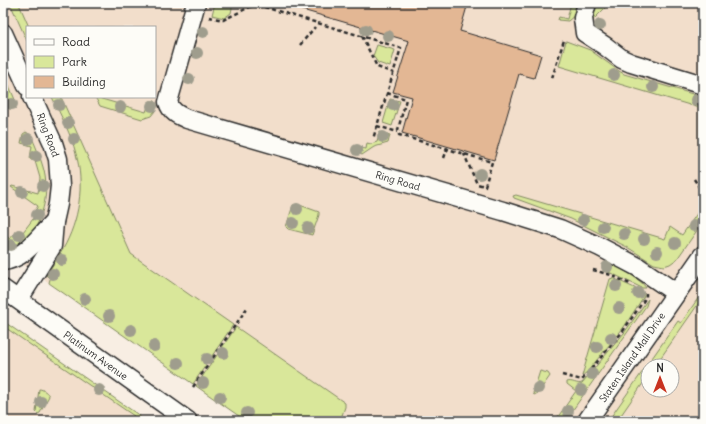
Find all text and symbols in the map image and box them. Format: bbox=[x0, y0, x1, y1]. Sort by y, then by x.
legend bbox=[26, 26, 156, 98]
text: Road bbox=[62, 34, 90, 49]
text: Park bbox=[62, 54, 87, 69]
text: Building bbox=[62, 74, 106, 89]
street label: Ring Road bbox=[34, 111, 62, 159]
street label: Ring Road bbox=[374, 168, 422, 193]
street label: Staten Island Mall Drive bbox=[596, 310, 668, 404]
street label: Platinum Avenue bbox=[61, 328, 130, 383]
north arrow bbox=[640, 358, 680, 398]
text: N bbox=[656, 361, 664, 375]

